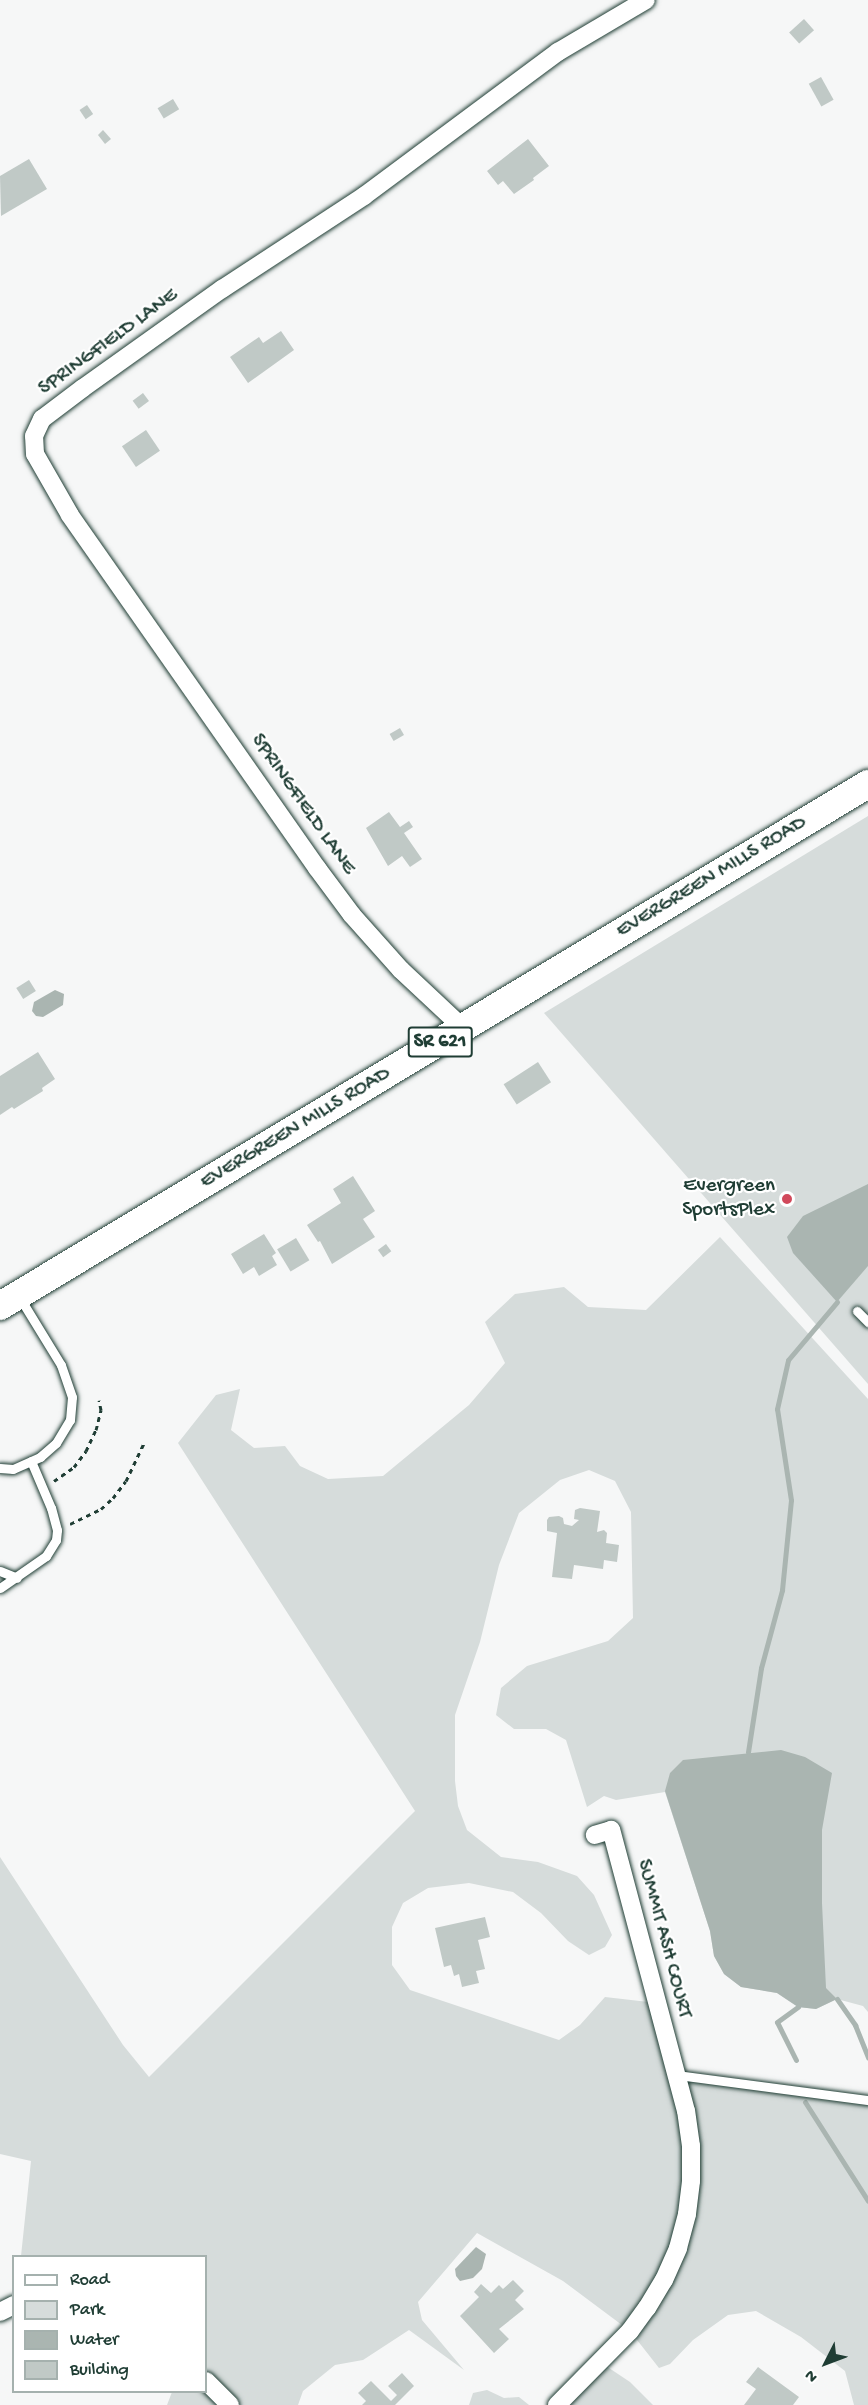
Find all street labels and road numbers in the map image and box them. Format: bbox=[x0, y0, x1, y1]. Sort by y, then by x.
street label: SPRINGFIELD LANE bbox=[34, 284, 184, 402]
street label: SPRINGFIELD LANE bbox=[244, 730, 360, 880]
street label: EVERGREEN MILLS ROAD bbox=[612, 811, 812, 945]
road number: SR 621 bbox=[407, 1025, 473, 1059]
street label: EVERGREEN MILLS ROAD bbox=[196, 1062, 396, 1196]
street label: SUMMIT ASH COURT bbox=[630, 1857, 696, 2021]

